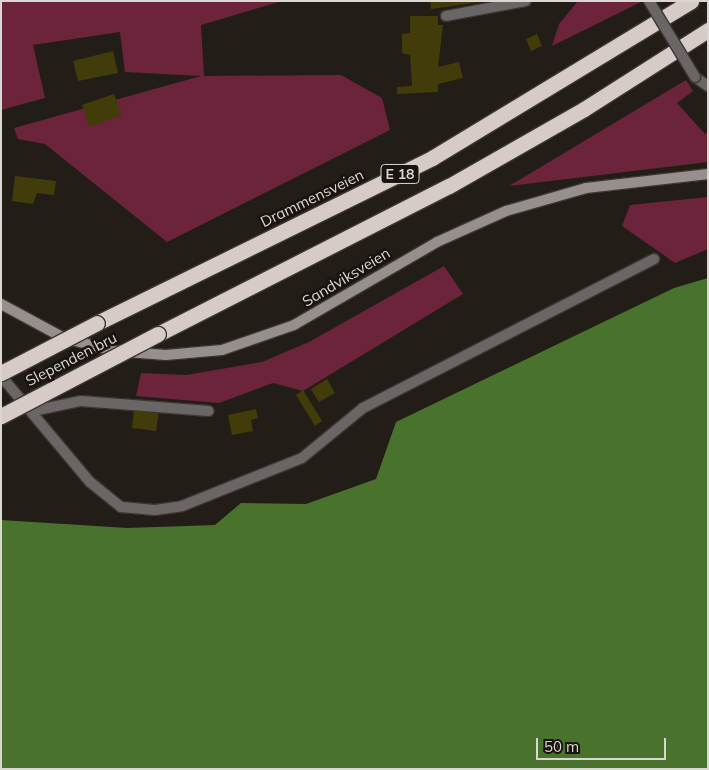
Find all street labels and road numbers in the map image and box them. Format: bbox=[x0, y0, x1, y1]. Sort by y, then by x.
road number: E 18 bbox=[380, 162, 420, 185]
street label: Drammensveien bbox=[257, 165, 367, 231]
street label: Sandviksveien bbox=[299, 244, 393, 310]
street label: Slependen bru bbox=[22, 328, 120, 390]

